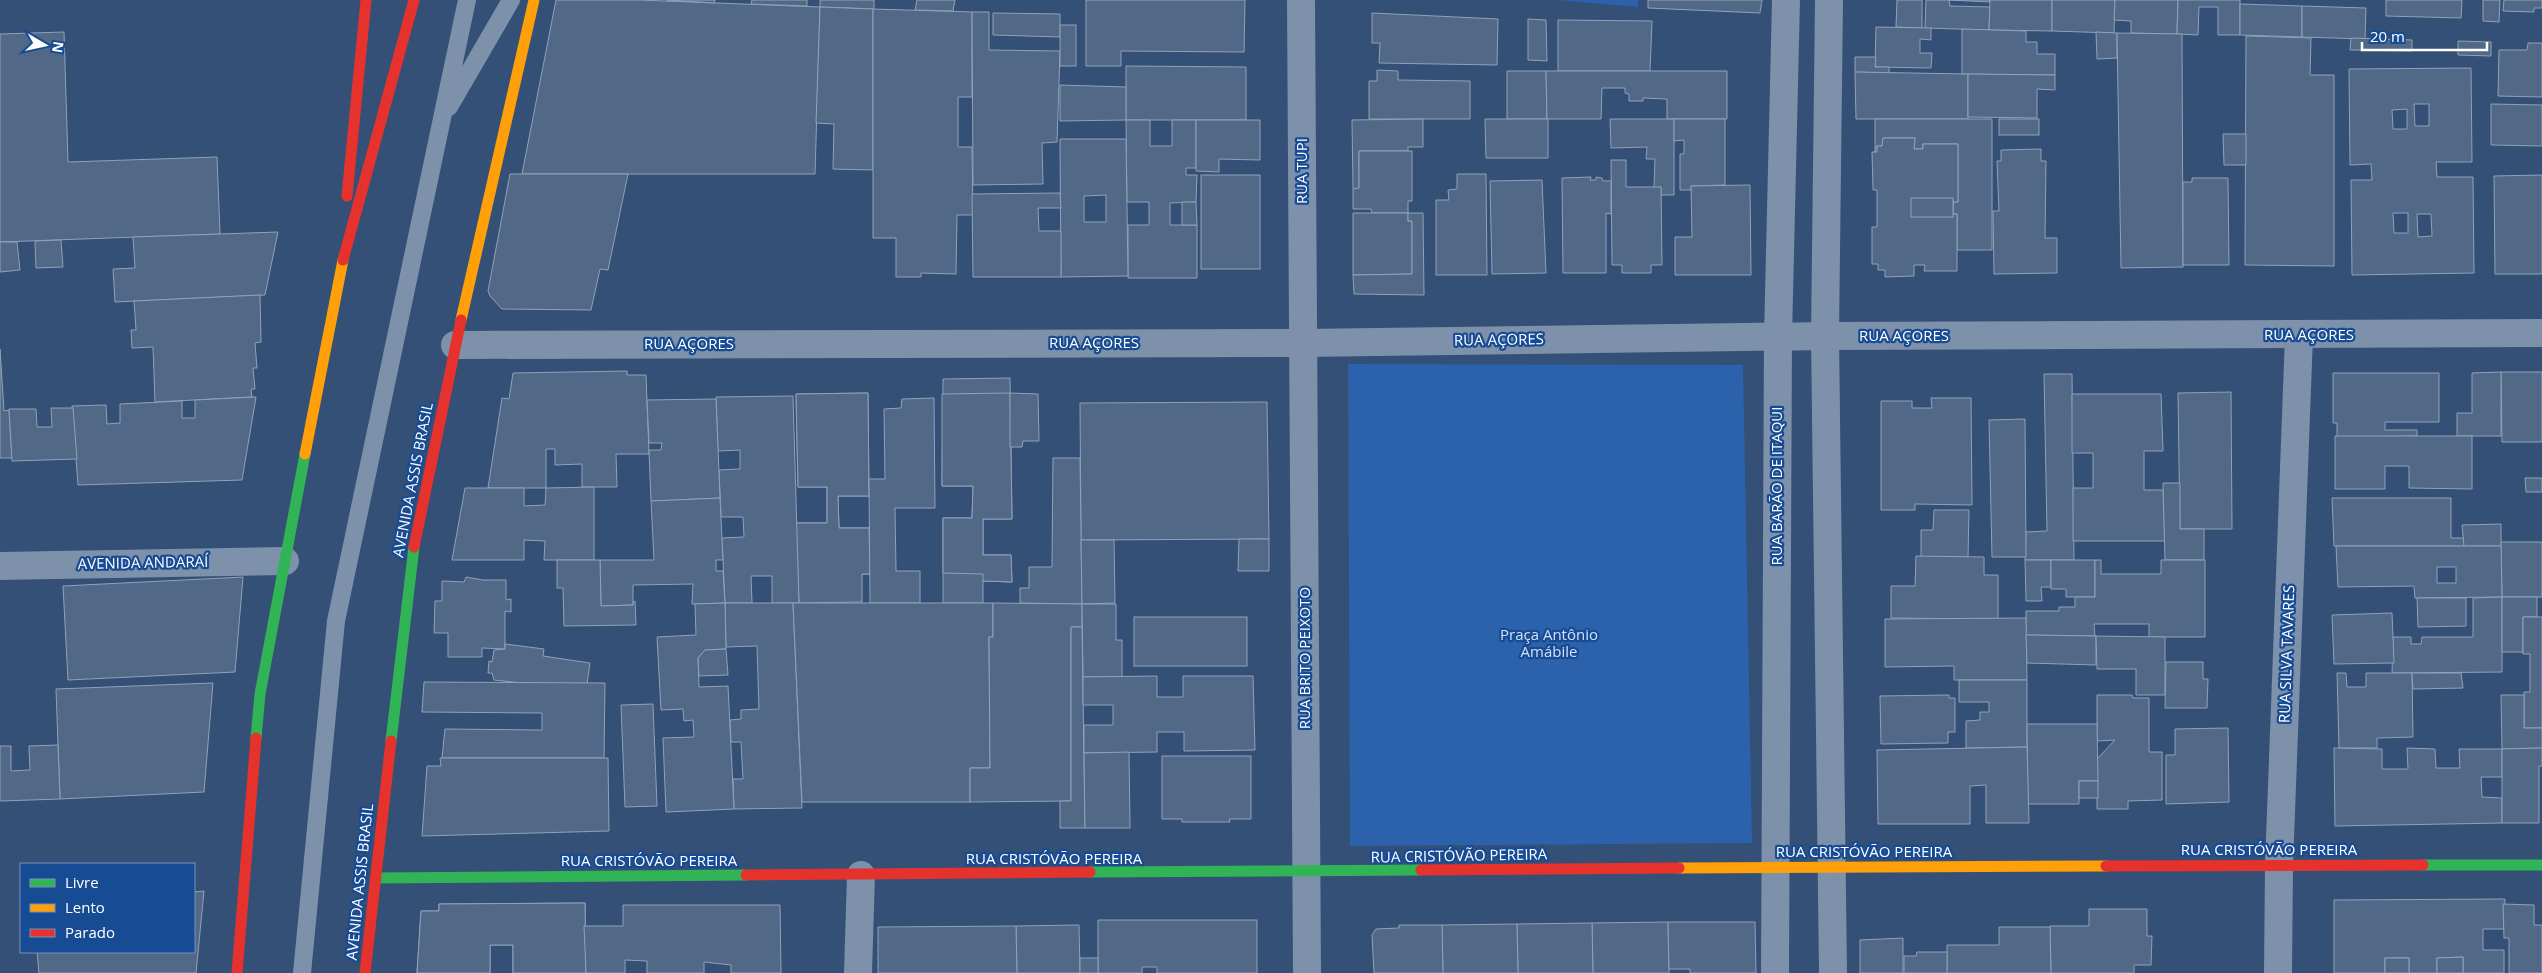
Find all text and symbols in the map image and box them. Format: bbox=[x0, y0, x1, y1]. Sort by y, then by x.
north arrow bbox=[20, 20, 70, 70]
scale bar bbox=[2362, 20, 2487, 52]
text: 20 m bbox=[2370, 26, 2405, 46]
text: N bbox=[48, 40, 69, 54]
street label: RUA TUPI bbox=[1291, 138, 1311, 204]
street label: RUA AÇORES bbox=[2264, 324, 2354, 344]
street label: RUA AÇORES bbox=[1859, 325, 1949, 345]
street label: RUA AÇORES bbox=[1454, 328, 1544, 350]
street label: RUA AÇORES bbox=[1049, 332, 1139, 352]
street label: RUA AÇORES bbox=[644, 333, 734, 353]
street label: AVENIDA ASSIS BRASIL bbox=[387, 400, 437, 559]
street label: RUA BARÃO DE ITAQUI bbox=[1766, 407, 1786, 565]
street label: AVENIDA ANDARAÍ bbox=[78, 551, 209, 573]
street label: RUA SILVA TAVARES bbox=[2274, 585, 2298, 723]
street label: RUA BRITO PEIXOTO bbox=[1294, 587, 1314, 729]
park label: Praça Antônio Amábile bbox=[1500, 624, 1598, 661]
street label: AVENIDA ASSIS BRASIL bbox=[341, 802, 377, 961]
street label: RUA CRISTÓVÃO PEREIRA bbox=[2181, 839, 2358, 859]
street label: RUA CRISTÓVÃO PEREIRA bbox=[1776, 841, 1953, 861]
street label: RUA CRISTÓVÃO PEREIRA bbox=[1371, 843, 1548, 867]
street label: RUA CRISTÓVÃO PEREIRA bbox=[966, 848, 1143, 868]
street label: RUA CRISTÓVÃO PEREIRA bbox=[561, 850, 738, 870]
legend bbox=[20, 863, 195, 953]
text: Livre bbox=[65, 872, 99, 892]
text: Lento bbox=[65, 897, 105, 917]
text: Parado bbox=[65, 922, 115, 942]

